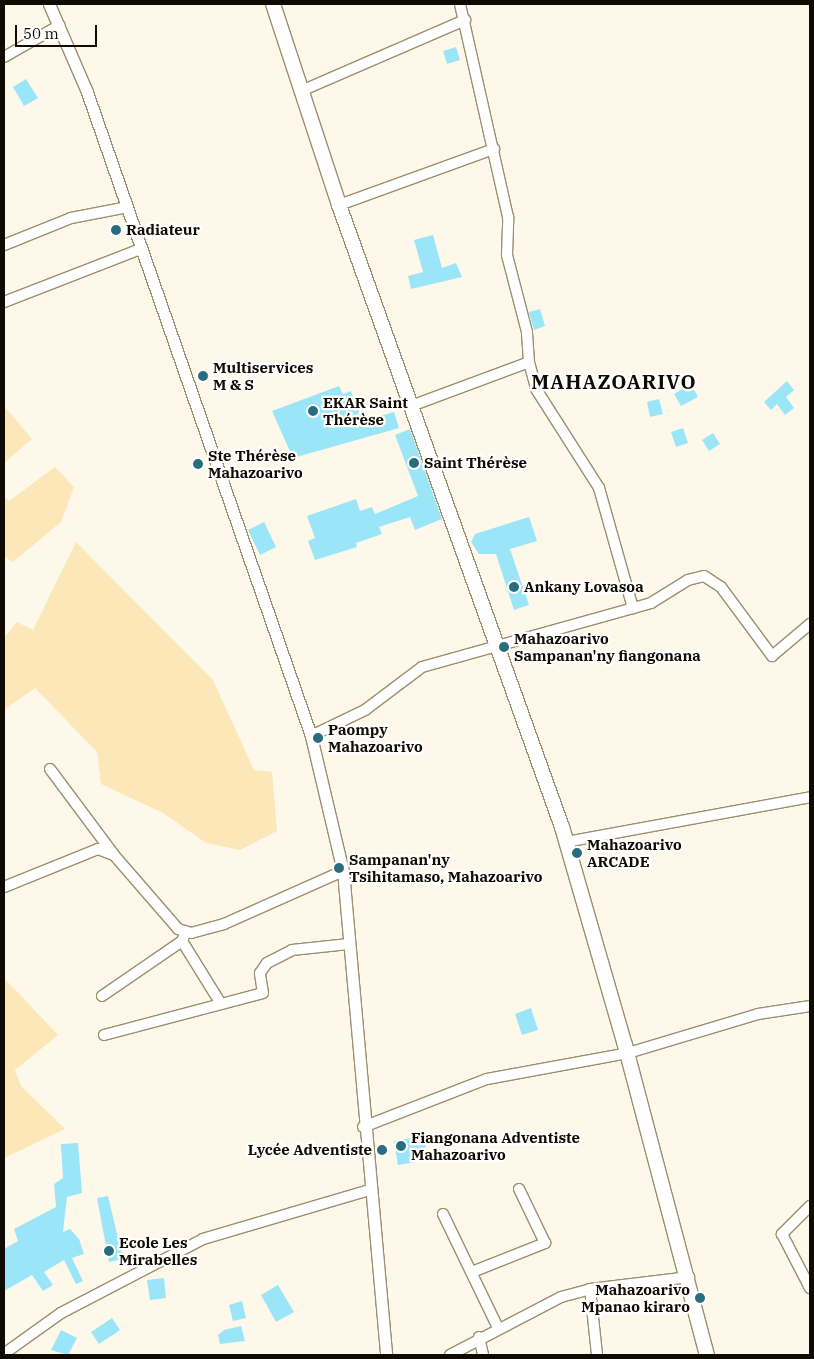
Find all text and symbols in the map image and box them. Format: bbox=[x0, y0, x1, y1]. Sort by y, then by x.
scale bar bbox=[18, 15, 100, 47]
text: 50 m bbox=[23, 24, 59, 43]
place label: Radiateur bbox=[126, 221, 200, 239]
marker: Radiateur bbox=[110, 224, 122, 236]
place label: Multiservices M & S bbox=[213, 358, 313, 393]
district label: MAHAZOARIVO bbox=[530, 369, 698, 393]
marker: Multiservices M & S bbox=[197, 370, 209, 382]
place label: EKAR Saint Thérèse bbox=[323, 393, 408, 428]
marker: EKAR Saint Thérèse bbox=[307, 405, 319, 417]
place label: Ste Thérèse Mahazoarivo bbox=[208, 446, 303, 481]
place label: Saint Thérèse bbox=[424, 454, 527, 472]
marker: Saint Thérèse bbox=[408, 457, 420, 469]
marker: Ste Thérèse Mahazoarivo bbox=[192, 458, 204, 470]
place label: Ankany Lovasoa bbox=[524, 578, 644, 596]
marker: Ankany Lovasoa bbox=[508, 581, 520, 593]
place label: Mahazoarivo Sampanan'ny fiangonana bbox=[514, 629, 701, 664]
marker: Mahazoarivo Sampanan'ny fiangonana bbox=[498, 641, 510, 653]
place label: Paompy Mahazoarivo bbox=[328, 720, 423, 755]
marker: Paompy Mahazoarivo bbox=[312, 732, 324, 744]
place label: Mahazoarivo ARCADE bbox=[587, 835, 682, 870]
marker: Mahazoarivo ARCADE bbox=[571, 847, 583, 859]
place label: Sampanan'ny Tsihitamaso, Mahazoarivo bbox=[349, 850, 542, 885]
marker: Sampanan'ny Tsihitamaso, Mahazoarivo bbox=[333, 862, 345, 874]
place label: Fiangonana Adventiste Mahazoarivo bbox=[411, 1128, 580, 1163]
marker: Fiangonana Adventiste Mahazoarivo bbox=[395, 1140, 407, 1152]
place label: Lycée Adventiste bbox=[248, 1141, 372, 1159]
marker: Lycée Adventiste bbox=[376, 1144, 388, 1156]
place label: Ecole Les Mirabelles bbox=[119, 1233, 197, 1268]
marker: Ecole Les Mirabelles bbox=[103, 1245, 115, 1257]
place label: Mahazoarivo Mpanao kiraro bbox=[581, 1280, 690, 1315]
marker: Mahazoarivo Mpanao kiraro bbox=[694, 1292, 706, 1304]

